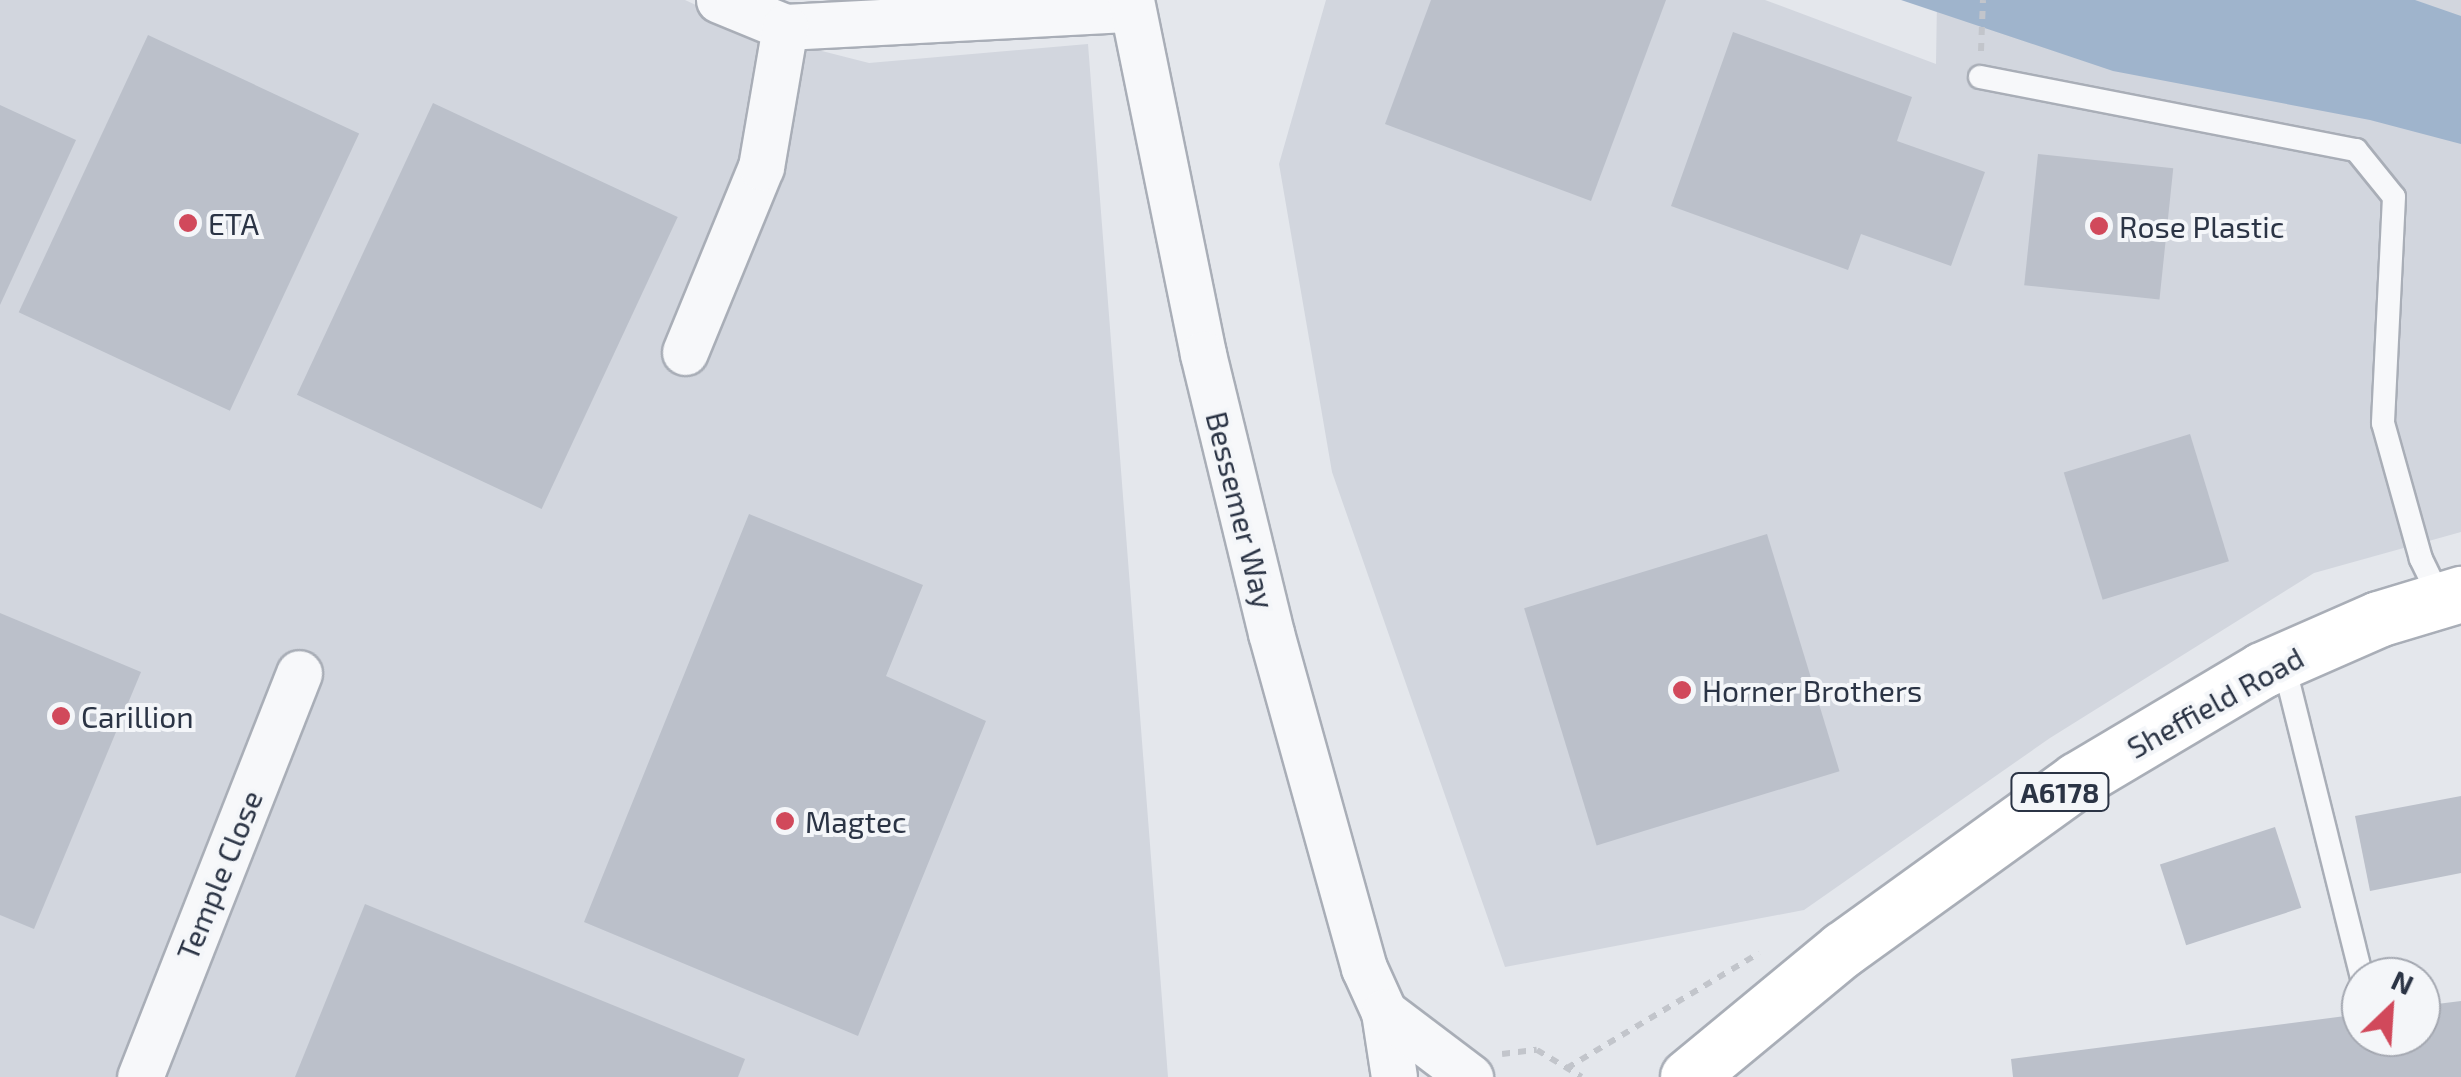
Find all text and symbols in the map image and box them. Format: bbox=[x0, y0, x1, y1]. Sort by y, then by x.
place label: ETA bbox=[208, 205, 259, 241]
place label: Rose Plastic bbox=[2119, 208, 2284, 244]
marker: ETA bbox=[177, 212, 199, 234]
marker: Rose Plastic bbox=[2088, 215, 2110, 237]
street label: Bessemer Way bbox=[1199, 407, 1283, 613]
street label: Sheffield Road bbox=[2120, 639, 2310, 765]
place label: Horner Brothers bbox=[1702, 672, 1923, 708]
marker: Horner Brothers bbox=[1671, 679, 1693, 701]
place label: Carillion bbox=[81, 698, 194, 734]
marker: Carillion bbox=[50, 705, 72, 727]
road number: A6178 bbox=[2010, 769, 2110, 815]
street label: Temple Close bbox=[169, 785, 269, 965]
place label: Magtec bbox=[805, 803, 907, 839]
marker: Magtec bbox=[774, 810, 796, 832]
north arrow bbox=[2341, 957, 2441, 1057]
text: N bbox=[2386, 962, 2419, 1001]

